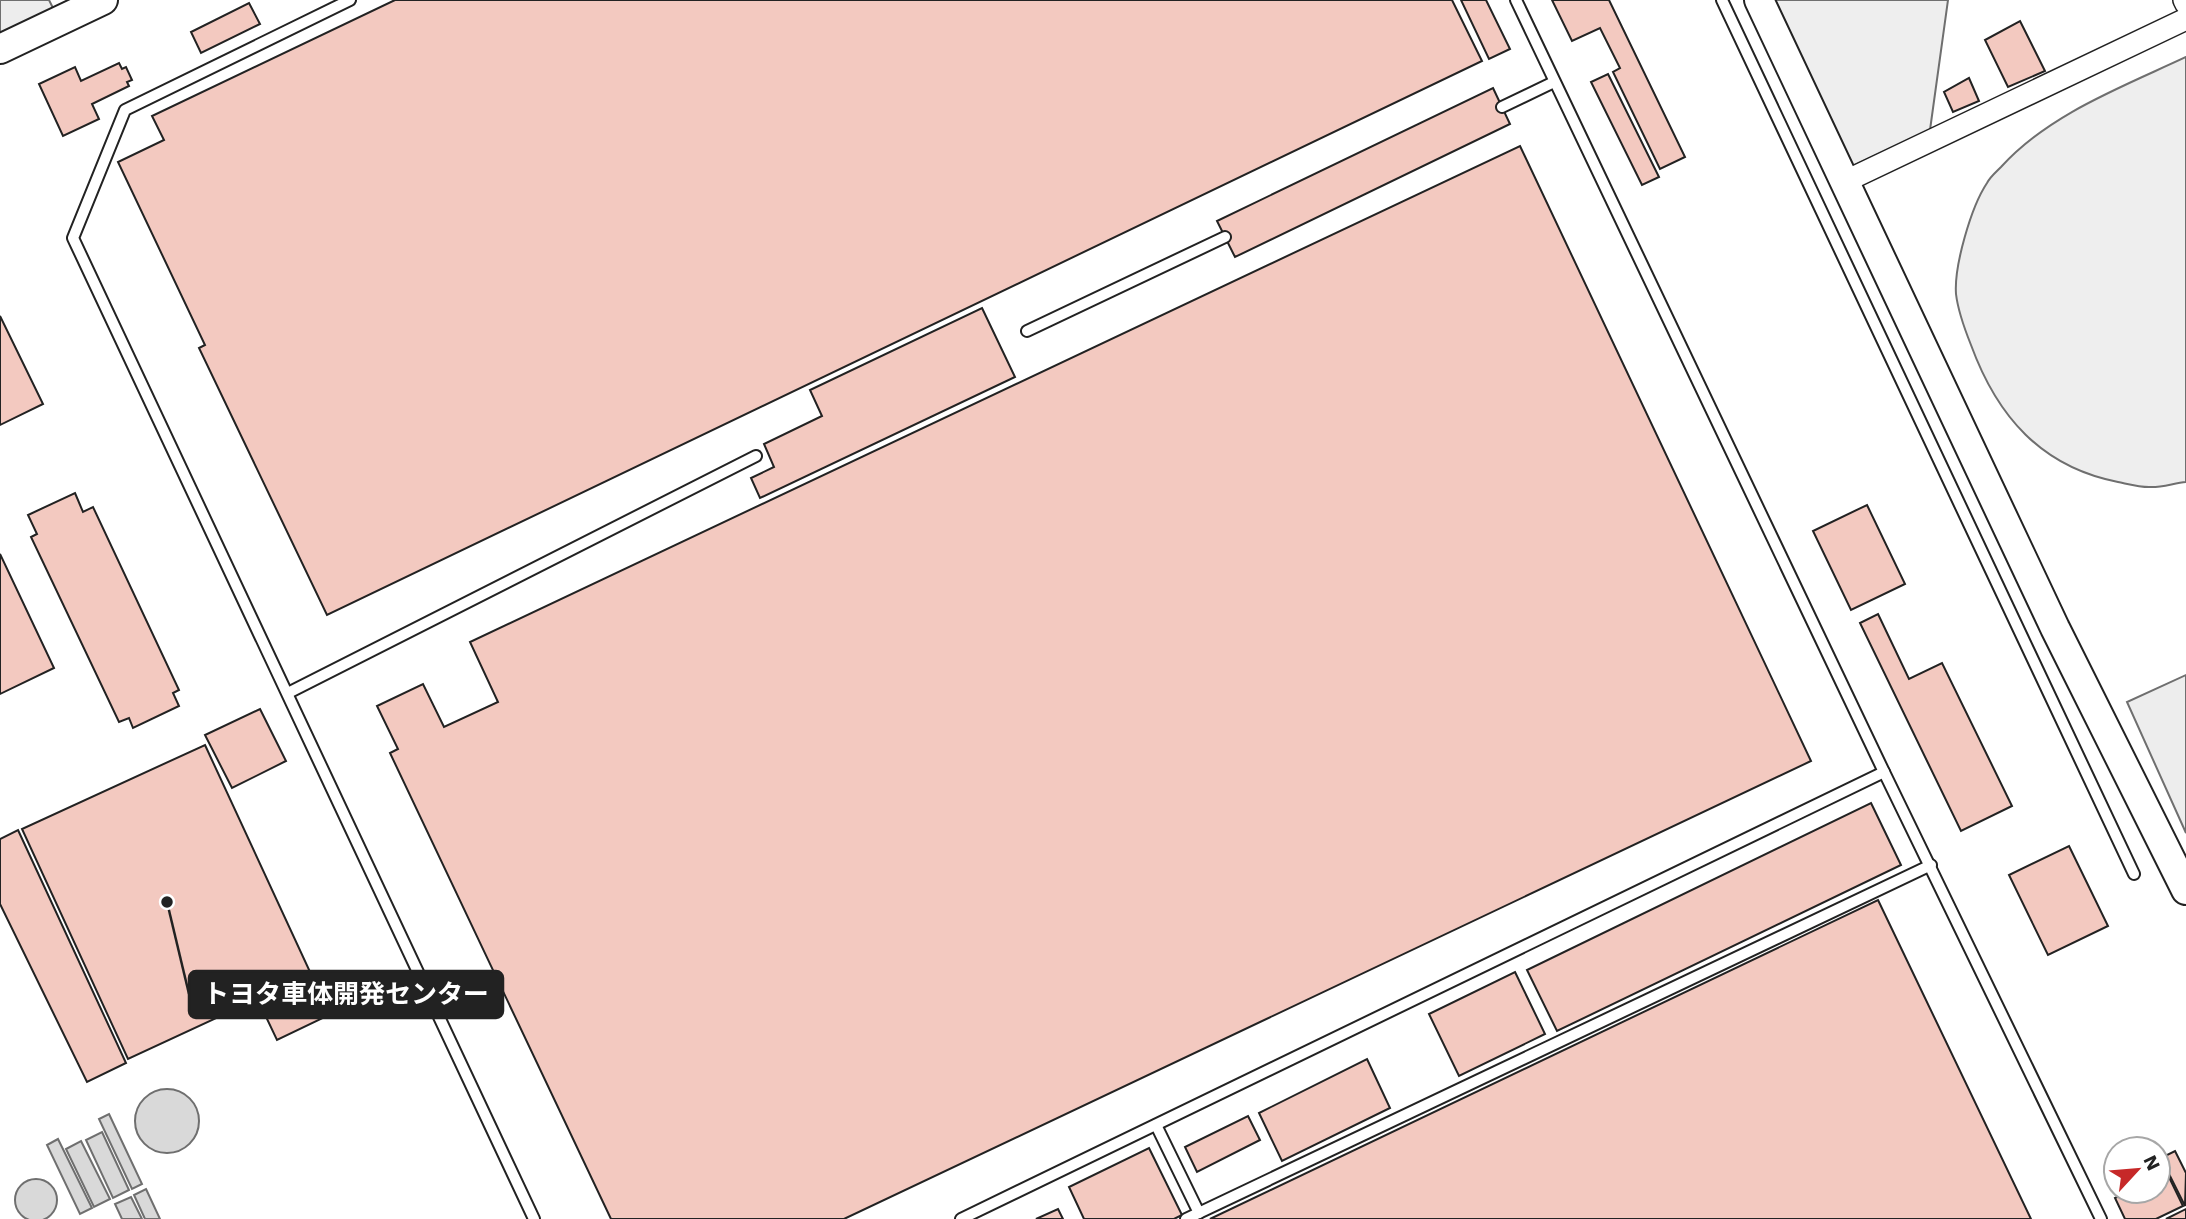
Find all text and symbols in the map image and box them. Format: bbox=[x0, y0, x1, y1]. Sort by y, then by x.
callout: トヨタ車体開発センター bbox=[189, 971, 503, 1018]
text: トヨタ車体開発センター bbox=[203, 979, 489, 1009]
north arrow bbox=[2102, 1135, 2172, 1205]
text: N bbox=[2138, 1151, 2165, 1174]

